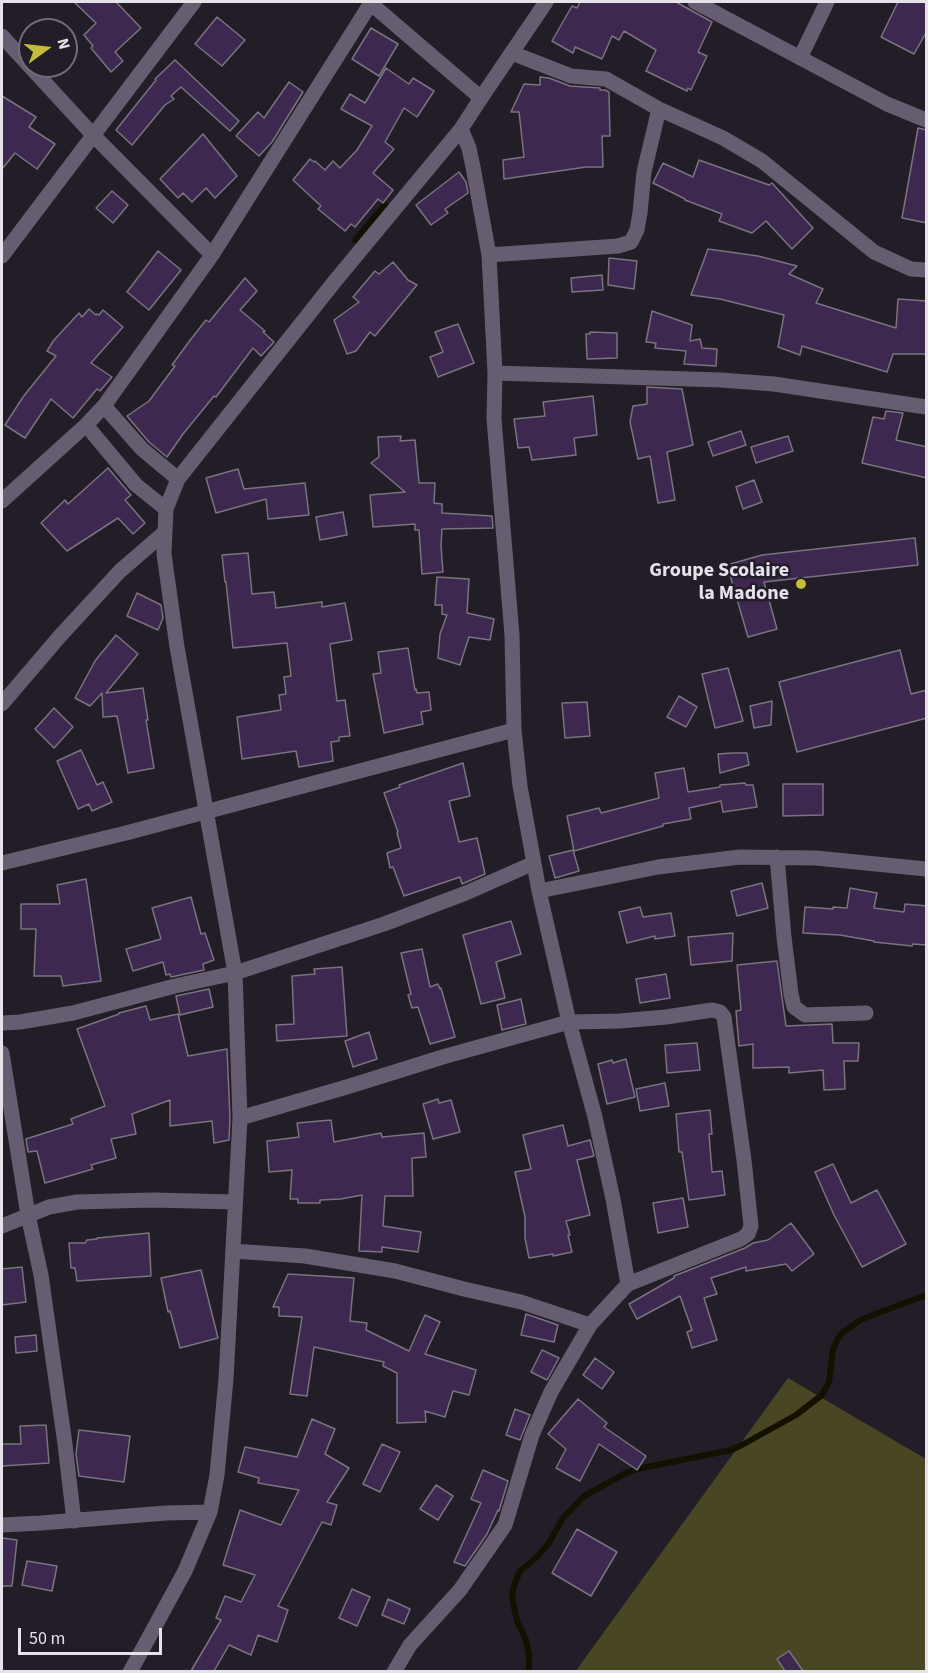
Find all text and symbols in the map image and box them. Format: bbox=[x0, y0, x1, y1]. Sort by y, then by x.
north arrow bbox=[18, 18, 78, 78]
text: N bbox=[51, 36, 75, 52]
place label: Groupe Scolaire la Madone bbox=[649, 560, 789, 607]
marker: Groupe Scolaire la Madone bbox=[794, 577, 808, 591]
scale bar bbox=[21, 1616, 165, 1654]
text: 50 m bbox=[29, 1626, 65, 1651]

